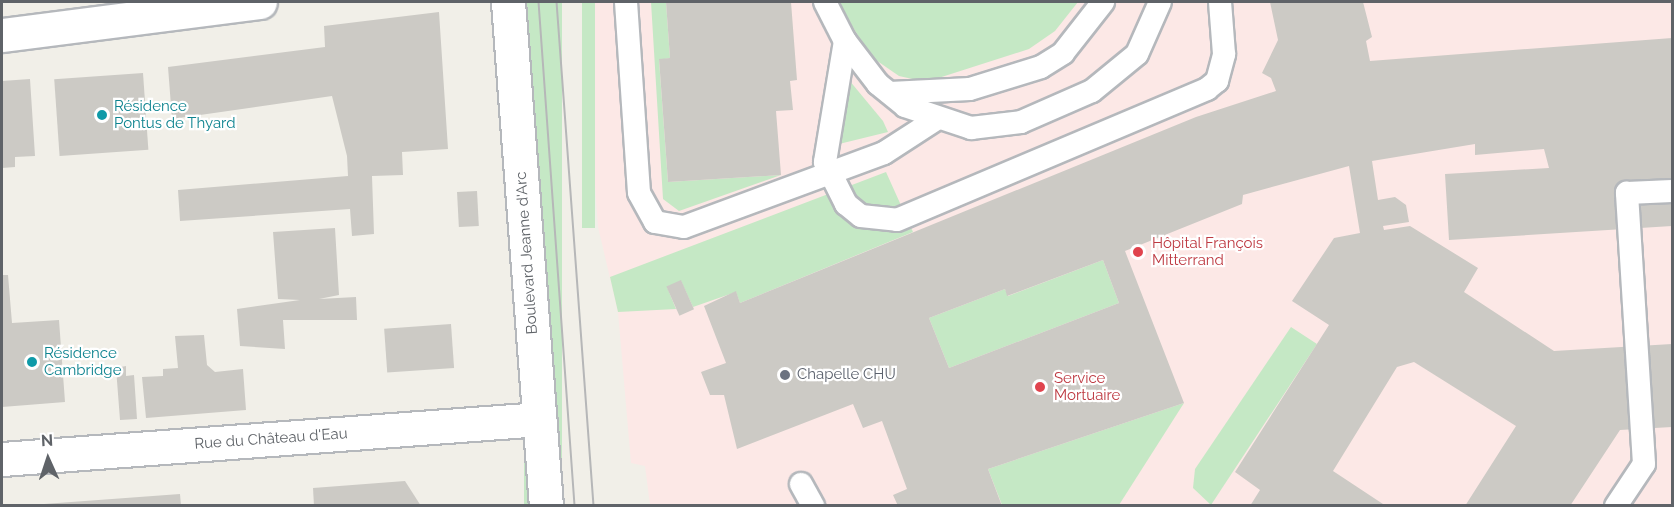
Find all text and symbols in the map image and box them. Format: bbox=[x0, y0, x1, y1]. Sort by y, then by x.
place label: Résidence Pontus de Thyard bbox=[114, 97, 236, 132]
marker: Résidence Pontus de Thyard bbox=[95, 108, 109, 122]
street label: Boulevard Jeanne d'Arc bbox=[512, 171, 542, 335]
place label: Hôpital François Mitterrand bbox=[1152, 234, 1264, 269]
marker: Hôpital François Mitterrand bbox=[1129, 243, 1147, 261]
place label: Résidence Cambridge bbox=[44, 344, 121, 379]
marker: Résidence Cambridge bbox=[25, 355, 39, 369]
place label: Chapelle CHU bbox=[797, 366, 896, 384]
marker: Chapelle CHU bbox=[778, 368, 792, 382]
place label: Service Mortuaire bbox=[1054, 369, 1120, 404]
marker: Service Mortuaire bbox=[1031, 378, 1049, 396]
street label: Rue du Château d'Eau bbox=[194, 425, 348, 453]
north arrow bbox=[18, 429, 78, 489]
text: N bbox=[40, 431, 54, 450]

